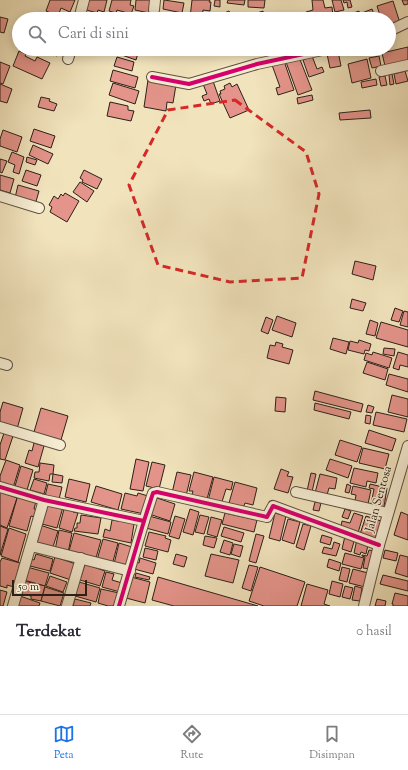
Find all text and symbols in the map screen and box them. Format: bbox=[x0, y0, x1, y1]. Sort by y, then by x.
search box bbox=[12, 12, 396, 56]
icon: search bbox=[26, 23, 48, 45]
text: Cari di sini bbox=[58, 24, 129, 45]
street label: Jalan Sentosa bbox=[361, 463, 397, 535]
scale bar bbox=[12, 578, 87, 597]
text: 50 m bbox=[18, 579, 39, 595]
text: Terdekat bbox=[16, 620, 81, 644]
text: 0 hasil bbox=[356, 623, 392, 641]
tab: Peta bbox=[53, 723, 75, 763]
tab: Rute bbox=[181, 723, 203, 763]
tab: Disimpan bbox=[309, 723, 355, 763]

